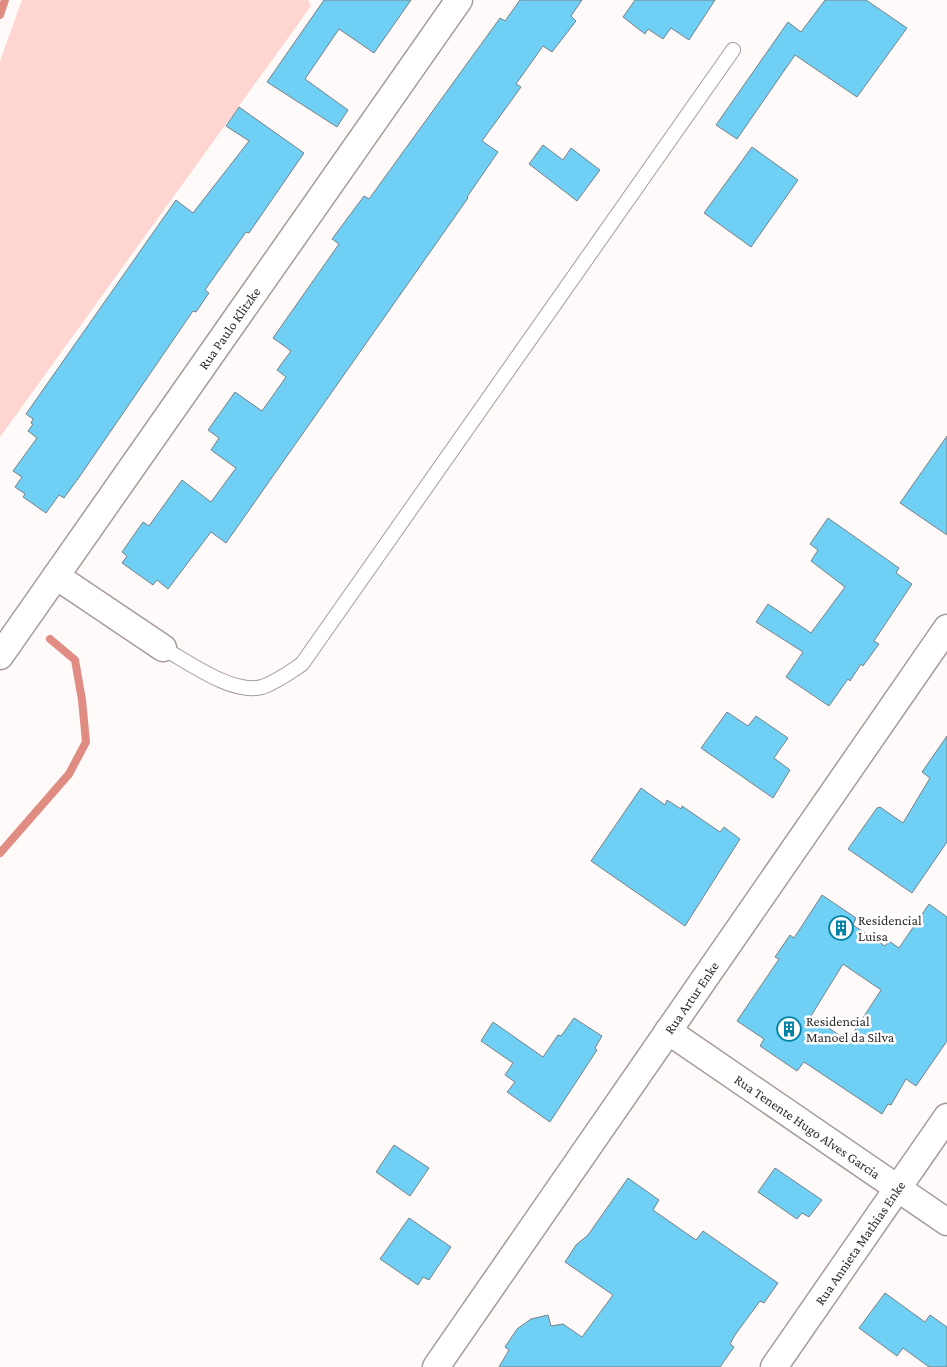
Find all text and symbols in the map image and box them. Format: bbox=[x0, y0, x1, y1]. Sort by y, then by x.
street label: Rua Paulo Klitzke bbox=[195, 284, 264, 373]
place label: Residencial Luisa bbox=[858, 912, 922, 944]
building icon: Residencial Luisa bbox=[828, 915, 854, 941]
street label: Rua Artur Enke bbox=[661, 958, 722, 1037]
place label: Residencial Manoel da Silva bbox=[806, 1013, 895, 1045]
building icon: Residencial Manoel da Silva bbox=[776, 1016, 802, 1042]
street label: Rua Tenente Hugo Alves Garcia bbox=[732, 1071, 884, 1182]
street label: Rua Annieta Mathias Enke bbox=[811, 1178, 908, 1308]

